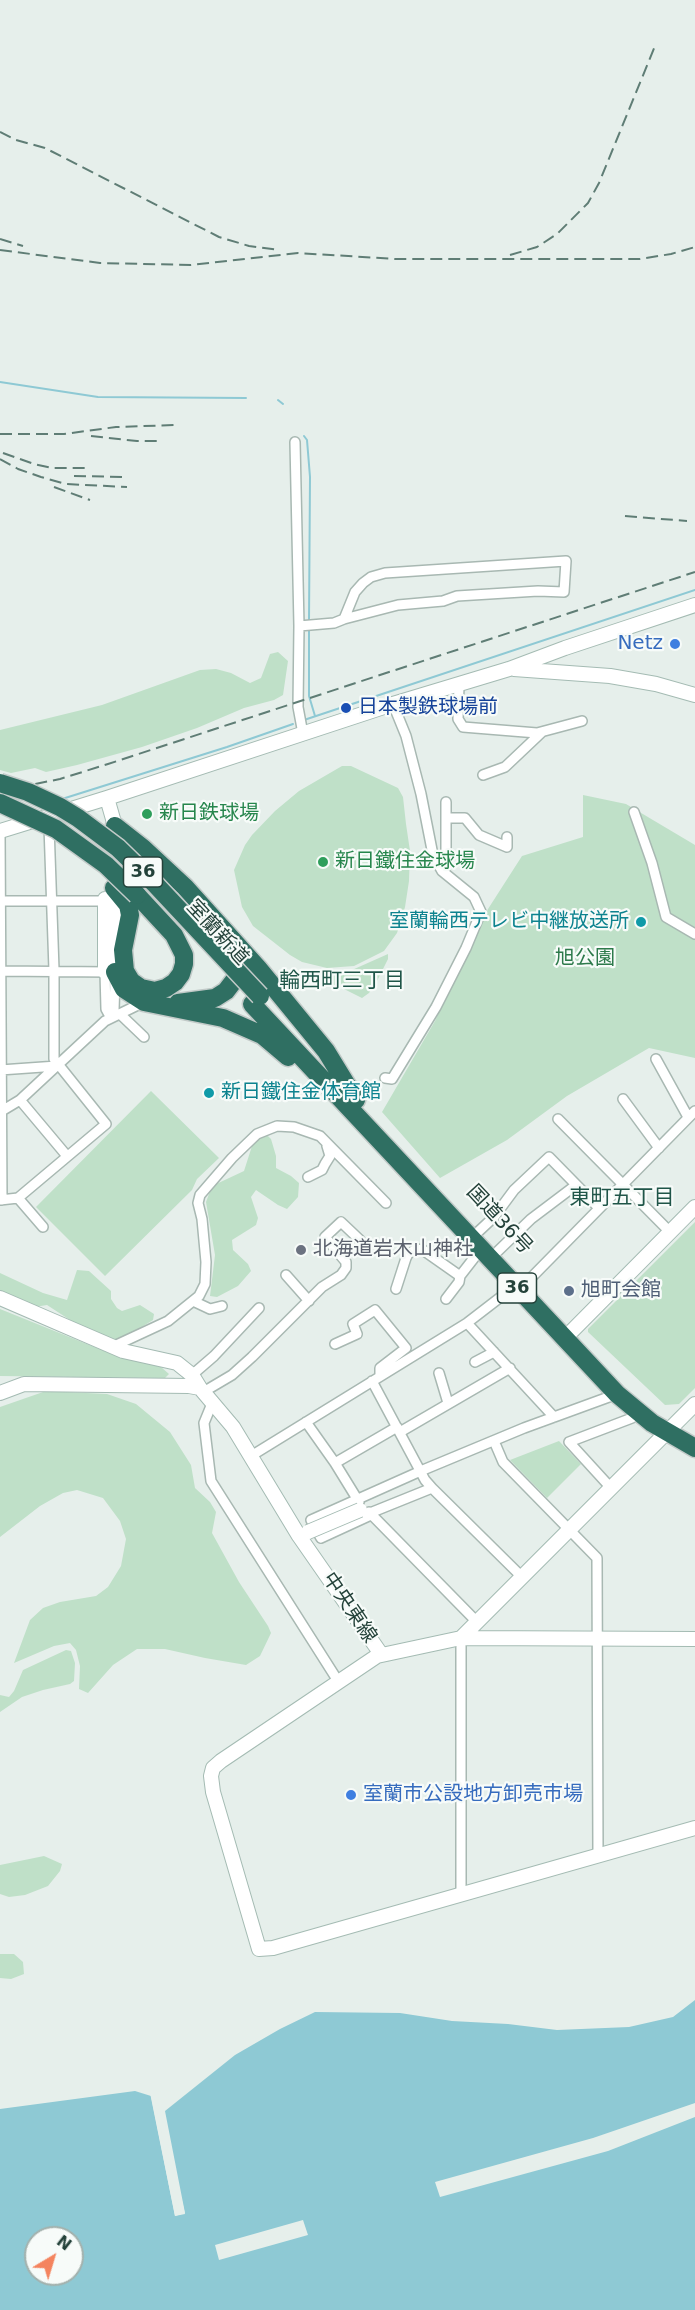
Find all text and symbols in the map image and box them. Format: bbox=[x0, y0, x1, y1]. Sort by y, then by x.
place label: Netz bbox=[617, 632, 663, 656]
marker: Netz bbox=[668, 637, 682, 651]
place label: 日本製鉄球場前 bbox=[358, 696, 498, 720]
marker: 日本製鉄球場前 bbox=[339, 701, 353, 715]
place label: 新日鉄球場 bbox=[159, 802, 259, 826]
marker: 新日鉄球場 bbox=[140, 807, 154, 821]
place label: 新日鐵住金球場 bbox=[335, 850, 475, 874]
marker: 新日鐵住金球場 bbox=[316, 855, 330, 869]
road number: 36 bbox=[124, 857, 162, 887]
street label: 室蘭新道 bbox=[181, 896, 253, 970]
place label: 室蘭輪西テレビ中継放送所 bbox=[389, 910, 629, 934]
marker: 室蘭輪西テレビ中継放送所 bbox=[634, 915, 648, 929]
park label: 旭公園 bbox=[555, 947, 615, 971]
district label: 輪西町三丁目 bbox=[279, 969, 405, 995]
place label: 新日鐵住金体育館 bbox=[221, 1081, 381, 1105]
marker: 新日鐵住金体育館 bbox=[202, 1086, 216, 1100]
street label: 国道36号 bbox=[461, 1181, 537, 1259]
district label: 東町五丁目 bbox=[570, 1186, 674, 1212]
place label: 北海道岩木山神社 bbox=[313, 1238, 473, 1262]
marker: 北海道岩木山神社 bbox=[294, 1243, 308, 1257]
road number: 36 bbox=[498, 1273, 536, 1303]
place label: 旭町会館 bbox=[581, 1279, 661, 1303]
marker: 旭町会館 bbox=[562, 1284, 576, 1298]
street label: 中央東線 bbox=[317, 1568, 381, 1648]
place label: 室蘭市公設地方卸売市場 bbox=[363, 1783, 583, 1807]
marker: 室蘭市公設地方卸売市場 bbox=[344, 1788, 358, 1802]
north arrow bbox=[24, 2226, 84, 2286]
text: N bbox=[53, 2231, 75, 2255]

